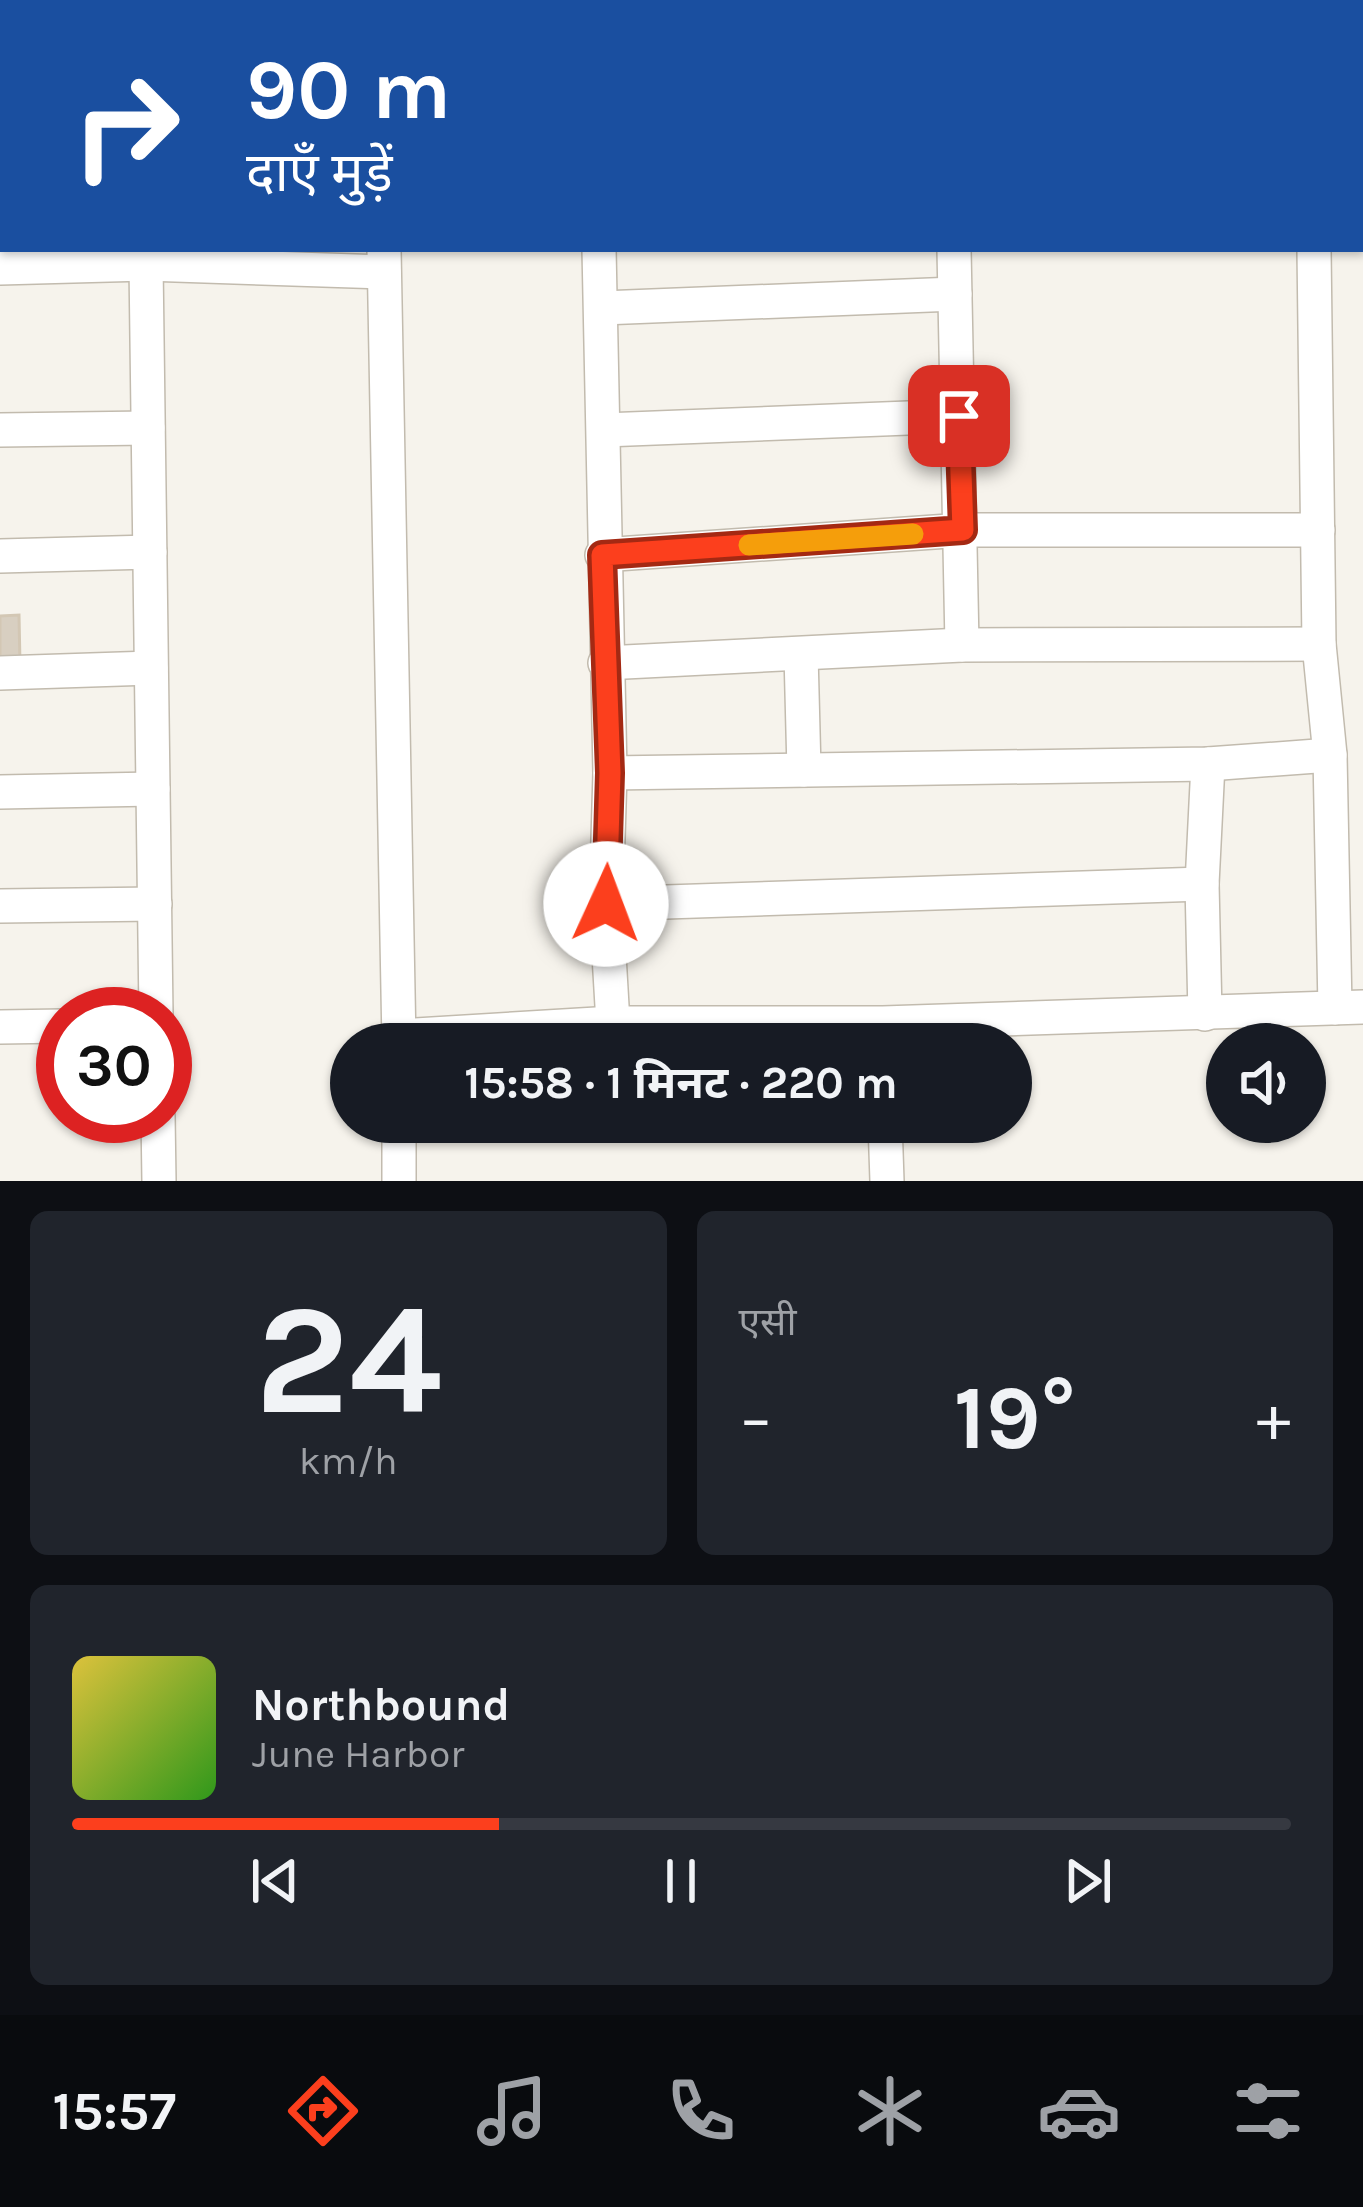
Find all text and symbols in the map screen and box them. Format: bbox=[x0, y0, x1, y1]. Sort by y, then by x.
text: 90 m bbox=[246, 41, 451, 139]
icon: right bbox=[48, 48, 204, 204]
text: दाएँ मुड़ें bbox=[246, 141, 393, 205]
pin bbox=[908, 365, 1010, 467]
icon: arrive bbox=[926, 383, 992, 449]
position arrow bbox=[543, 841, 669, 967]
speed limit sign: 30 bbox=[36, 987, 192, 1143]
map controls bbox=[1206, 1023, 1326, 1143]
button: sound bbox=[1206, 1023, 1326, 1143]
text: 15:58 · 1 मिनट · 220 m bbox=[464, 1057, 898, 1109]
text: 24 bbox=[255, 1269, 442, 1451]
text: एसी bbox=[739, 1299, 797, 1345]
text: 19° bbox=[954, 1365, 1076, 1471]
text: − bbox=[739, 1379, 773, 1457]
text: + bbox=[1256, 1379, 1291, 1457]
text: km/h bbox=[299, 1438, 398, 1484]
text: Northbound bbox=[252, 1679, 510, 1731]
text: June Harbor bbox=[252, 1731, 464, 1777]
icon: previous bbox=[242, 1848, 308, 1914]
icon: pause bbox=[648, 1848, 714, 1914]
icon: next bbox=[1055, 1848, 1121, 1914]
icon: directions bbox=[281, 2069, 365, 2153]
icon: music bbox=[470, 2069, 554, 2153]
icon: phone bbox=[659, 2069, 743, 2153]
icon: climate bbox=[848, 2069, 932, 2153]
icon: car bbox=[1037, 2069, 1121, 2153]
icon: filters bbox=[1226, 2069, 1310, 2153]
text: 15:57 bbox=[53, 2079, 176, 2143]

